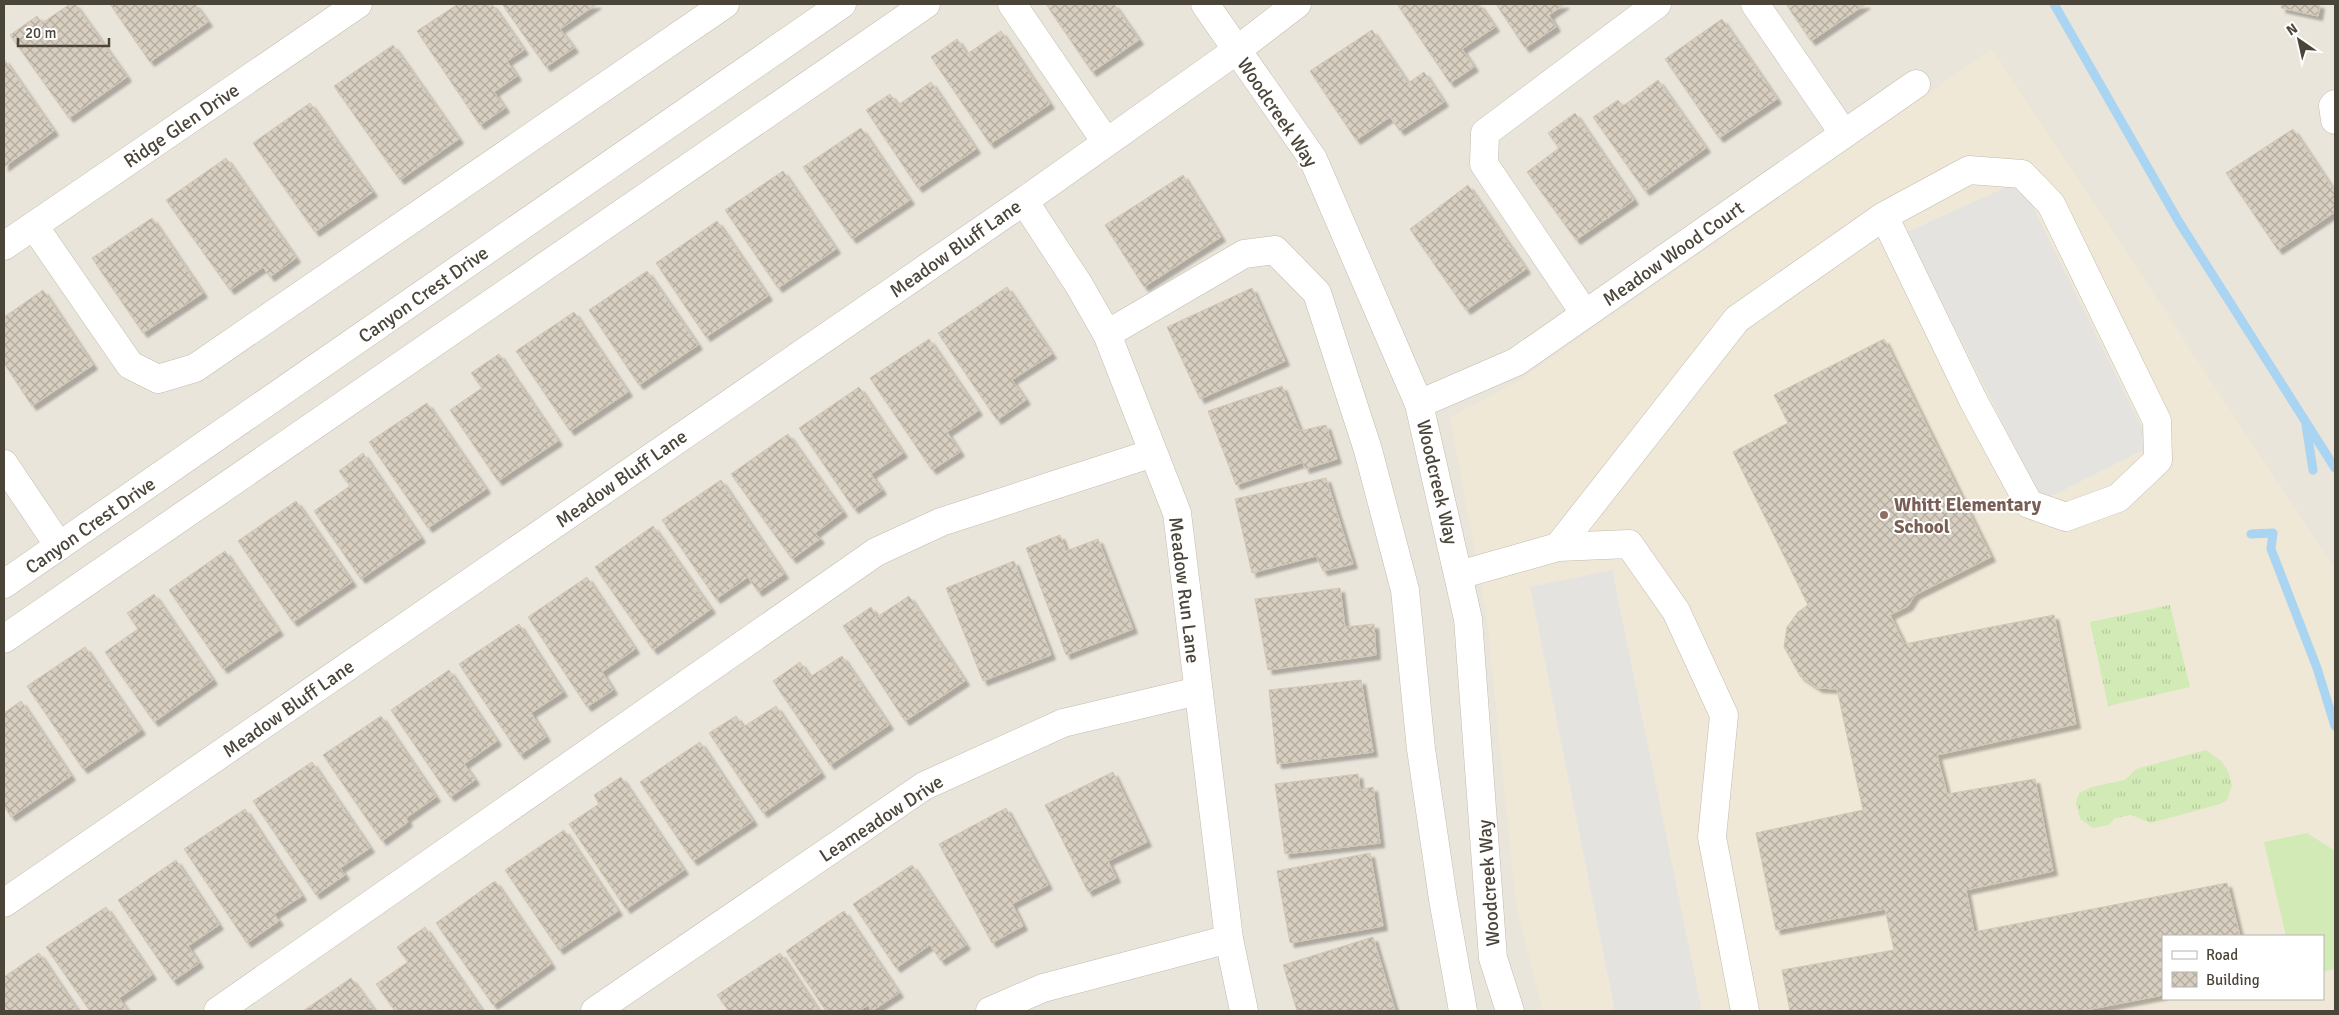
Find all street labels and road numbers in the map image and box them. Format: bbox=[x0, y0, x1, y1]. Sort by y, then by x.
street label: Woodcreek Way bbox=[1232, 53, 1323, 172]
street label: Ridge Glen Drive bbox=[119, 78, 244, 173]
street label: Meadow Bluff Lane bbox=[885, 195, 1026, 303]
street label: Meadow Wood Court bbox=[1598, 196, 1749, 312]
street label: Canyon Crest Drive bbox=[354, 241, 493, 349]
street label: Woodcreek Way bbox=[1411, 418, 1463, 547]
street label: Meadow Bluff Lane bbox=[551, 425, 692, 533]
street label: Canyon Crest Drive bbox=[21, 472, 160, 580]
street label: Meadow Run Lane bbox=[1163, 516, 1205, 665]
street label: Meadow Bluff Lane bbox=[218, 655, 359, 763]
street label: Leameadow Drive bbox=[815, 770, 948, 868]
street label: Woodcreek Way bbox=[1473, 818, 1505, 947]

